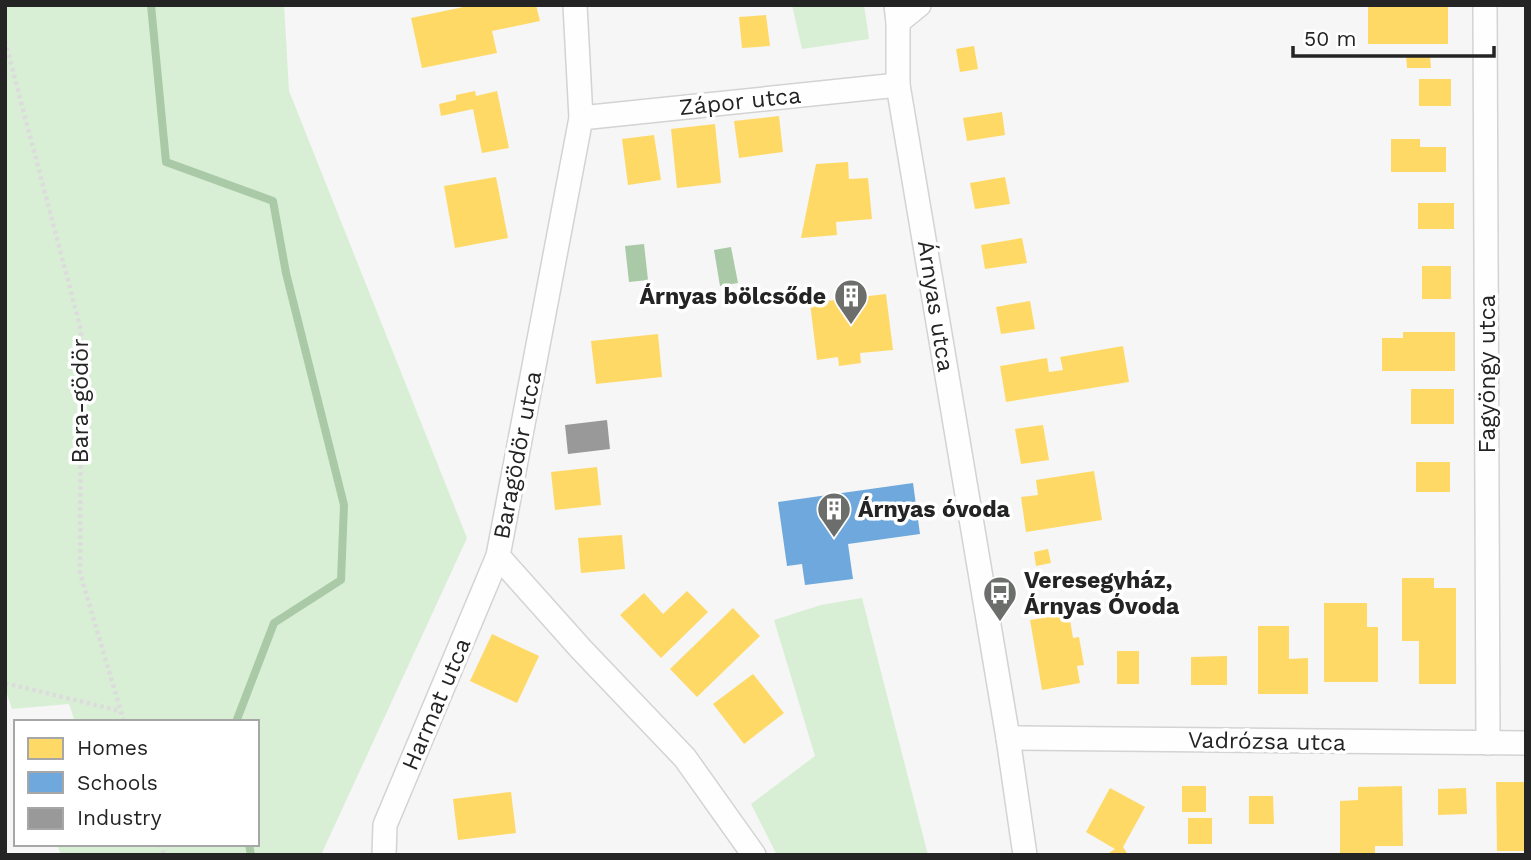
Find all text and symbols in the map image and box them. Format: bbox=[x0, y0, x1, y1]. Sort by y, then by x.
scale bar bbox=[1293, 14, 1494, 58]
text: 50 m bbox=[1304, 26, 1356, 51]
street label: Zápor utca bbox=[678, 82, 802, 121]
street label: Árnyas utca bbox=[912, 238, 959, 374]
building icon: Árnyas bölcsőde bbox=[832, 277, 870, 326]
place label: Árnyas bölcsőde bbox=[639, 283, 826, 310]
street label: Fagyöngy utca bbox=[1474, 294, 1501, 454]
street label: Bara-gödör bbox=[67, 338, 94, 464]
street label: Baragödör utca bbox=[488, 369, 547, 542]
building icon: Árnyas óvoda bbox=[815, 490, 853, 539]
place label: Árnyas óvoda bbox=[858, 496, 1011, 523]
place label: Veresegyház, Árnyas Óvoda bbox=[1024, 567, 1180, 620]
bus stop icon: Veresegyház, Árnyas Óvoda bbox=[981, 574, 1019, 623]
street label: Harmat utca bbox=[397, 634, 476, 774]
legend bbox=[14, 720, 259, 846]
street label: Vadrózsa utca bbox=[1188, 727, 1346, 756]
text: Homes bbox=[77, 735, 148, 760]
text: Schools bbox=[77, 770, 158, 795]
text: Industry bbox=[77, 805, 162, 830]

